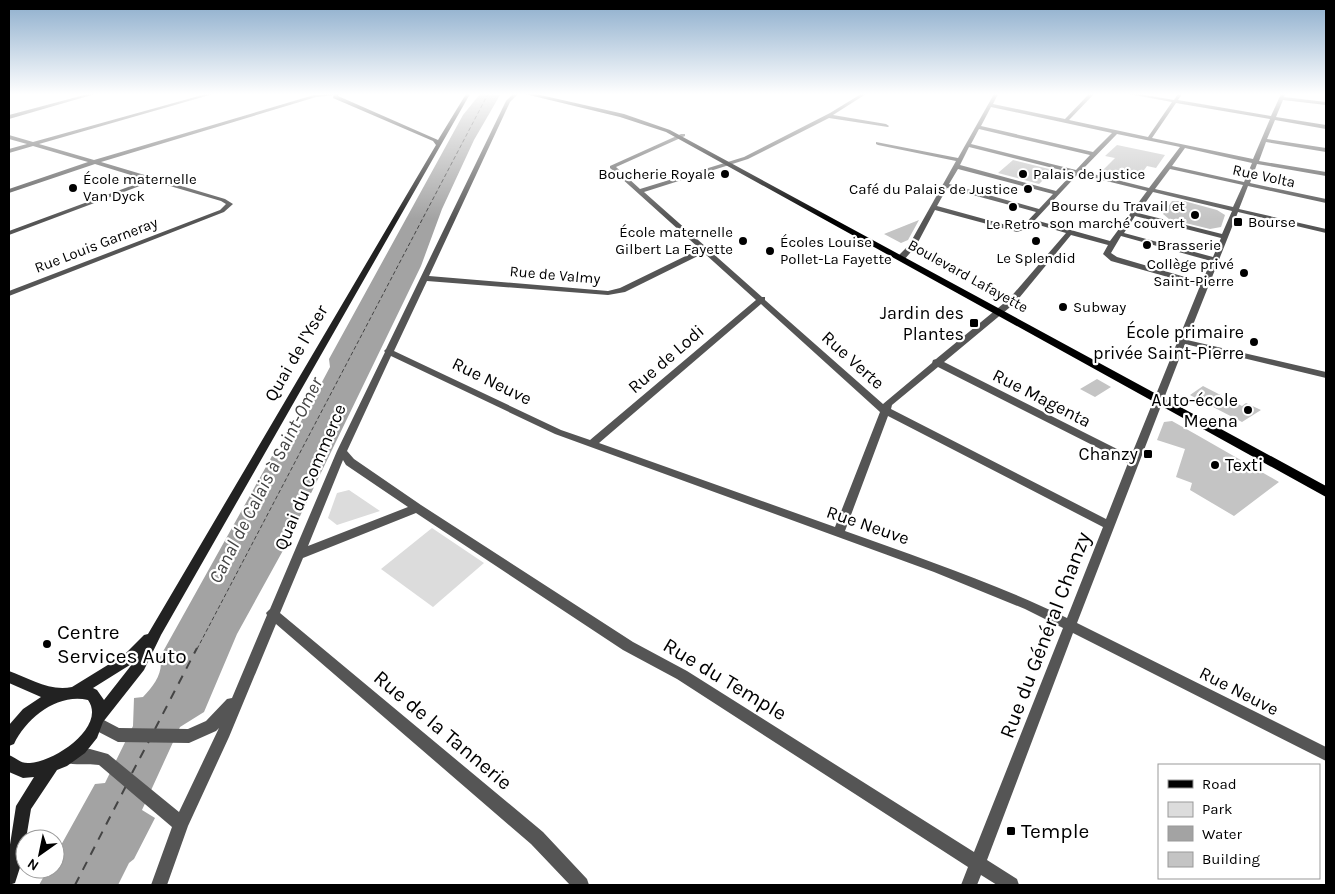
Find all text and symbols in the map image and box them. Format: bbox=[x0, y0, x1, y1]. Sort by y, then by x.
street label: Rue Volta bbox=[1231, 161, 1297, 191]
place label: Boucherie Royale bbox=[598, 165, 715, 183]
place label: Palais de justice bbox=[1033, 165, 1145, 183]
marker: Boucherie Royale bbox=[719, 168, 731, 180]
marker: Palais de justice bbox=[1017, 168, 1029, 180]
place label: École maternelle Van Dyck bbox=[83, 170, 197, 205]
place label: Café du Palais de Justice bbox=[849, 180, 1018, 198]
marker: École maternelle Van Dyck bbox=[67, 182, 79, 194]
marker: Café du Palais de Justice bbox=[1022, 183, 1034, 195]
place label: Bourse du Travail et son marché couvert bbox=[1049, 197, 1185, 232]
marker: Le Retro bbox=[1007, 201, 1019, 213]
marker: Bourse du Travail et son marché couvert bbox=[1189, 209, 1201, 221]
street label: Rue Louis Garneray bbox=[32, 213, 160, 277]
place label: Bourse bbox=[1248, 213, 1296, 231]
place label: Le Retro bbox=[986, 215, 1040, 233]
marker: Bourse bbox=[1232, 216, 1244, 228]
place label: École maternelle Gilbert La Fayette bbox=[615, 223, 733, 258]
place label: Écoles Louise Pollet-La Fayette bbox=[780, 233, 892, 268]
marker: École maternelle Gilbert La Fayette bbox=[737, 235, 749, 247]
marker: Le Splendid bbox=[1030, 235, 1042, 247]
street label: Boulevard Lafayette bbox=[905, 236, 1031, 316]
place label: Brasserie bbox=[1157, 236, 1221, 254]
marker: Brasserie bbox=[1141, 239, 1153, 251]
marker: Écoles Louise Pollet-La Fayette bbox=[764, 245, 776, 257]
place label: Le Splendid bbox=[996, 249, 1076, 267]
place label: Collège privé Saint-Pierre bbox=[1147, 255, 1234, 290]
street label: Rue de Valmy bbox=[509, 262, 601, 288]
marker: Collège privé Saint-Pierre bbox=[1238, 267, 1250, 279]
place label: Subway bbox=[1073, 298, 1126, 316]
street label: Quai de l'Yser bbox=[260, 300, 333, 405]
marker: Subway bbox=[1057, 301, 1069, 313]
place label: Jardin des Plantes bbox=[880, 302, 964, 345]
marker: Jardin des Plantes bbox=[968, 317, 980, 329]
street label: Rue de Lodi bbox=[623, 320, 709, 398]
place label: École primaire privée Saint-Pierre bbox=[1093, 320, 1244, 364]
street label: Rue Verte bbox=[817, 326, 889, 394]
marker: École primaire privée Saint-Pierre bbox=[1248, 336, 1260, 348]
street label: Rue Neuve bbox=[448, 352, 536, 410]
street label: Rue Magenta bbox=[989, 364, 1095, 432]
water label: Canal de Calais à Saint-Omer bbox=[204, 373, 328, 587]
place label: Auto-école Meena bbox=[1151, 389, 1238, 432]
street label: Quai du Commerce bbox=[269, 401, 351, 553]
marker: Auto-école Meena bbox=[1242, 404, 1254, 416]
place label: Chanzy bbox=[1078, 443, 1139, 465]
marker: Chanzy bbox=[1142, 448, 1154, 460]
place label: Texti bbox=[1225, 454, 1263, 476]
marker: Texti bbox=[1209, 459, 1221, 471]
street label: Rue Neuve bbox=[824, 501, 912, 549]
street label: Rue du Général Chanzy bbox=[995, 528, 1095, 741]
place label: Centre Services Auto bbox=[57, 620, 187, 668]
street label: Rue du Temple bbox=[659, 633, 791, 725]
marker: Centre Services Auto bbox=[41, 638, 53, 650]
street label: Rue Neuve bbox=[1196, 662, 1282, 720]
street label: Rue de la Tannerie bbox=[369, 665, 517, 795]
legend bbox=[1158, 764, 1320, 879]
text: Road bbox=[1202, 775, 1237, 793]
text: Park bbox=[1202, 800, 1232, 818]
place label: Temple bbox=[1021, 819, 1089, 843]
marker: Temple bbox=[1005, 825, 1017, 837]
text: Water bbox=[1202, 825, 1243, 843]
north arrow bbox=[15, 829, 65, 879]
text: Building bbox=[1202, 850, 1260, 868]
text: N bbox=[24, 855, 42, 874]

